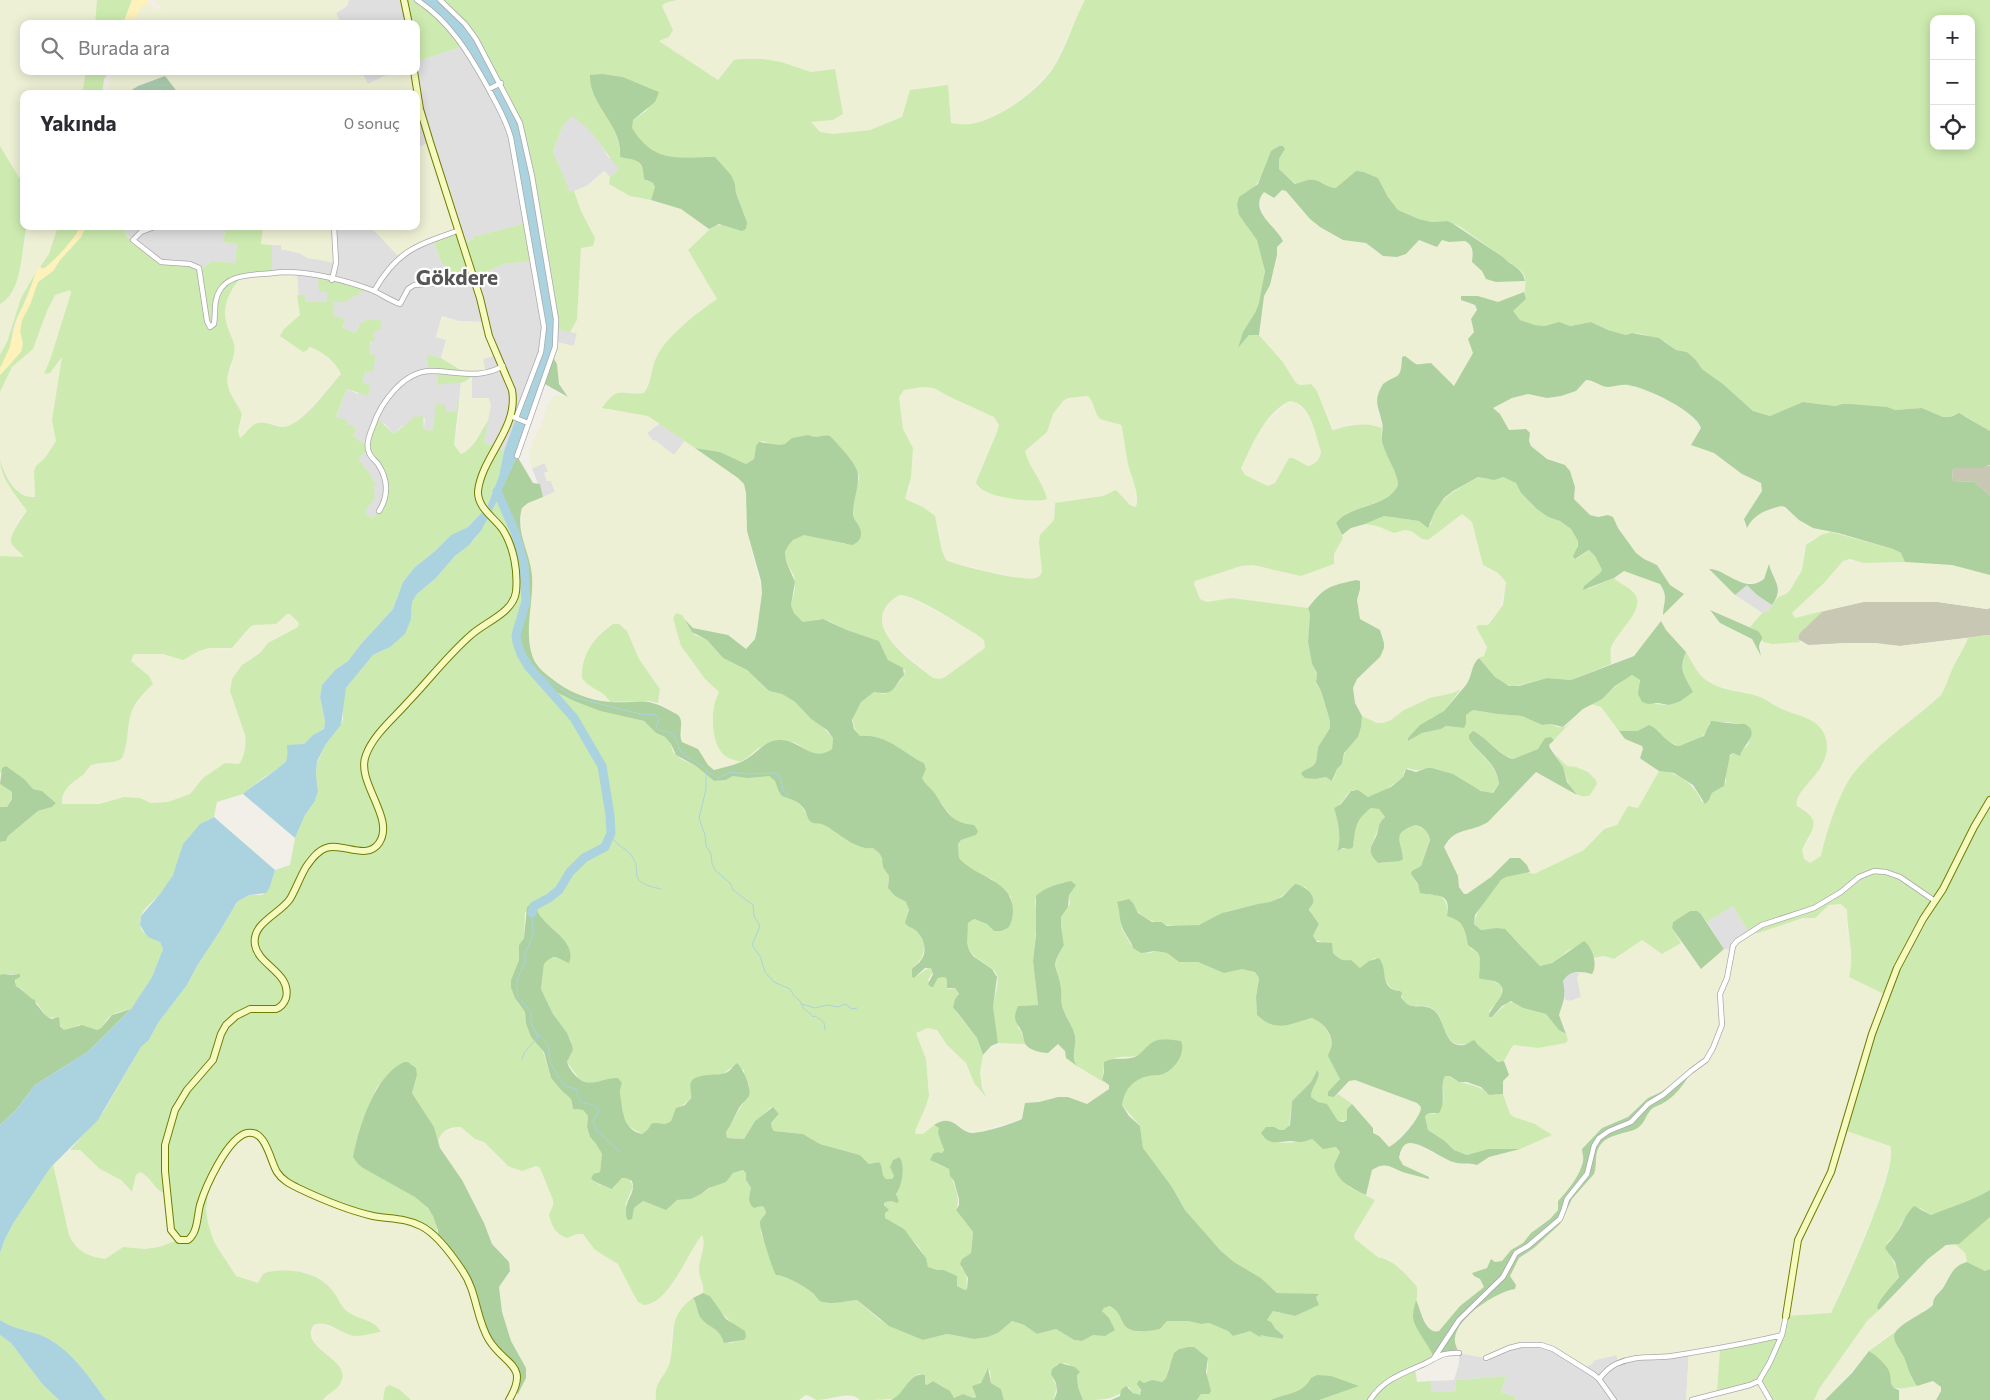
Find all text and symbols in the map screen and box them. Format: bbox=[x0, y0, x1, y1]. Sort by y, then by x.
map controls bbox=[1930, 15, 1975, 150]
button: + bbox=[1930, 15, 1975, 60]
search box bbox=[20, 20, 420, 75]
icon: search bbox=[38, 34, 66, 62]
text: Burada ara bbox=[78, 36, 170, 59]
button: − bbox=[1930, 60, 1975, 105]
button: locate bbox=[1930, 105, 1975, 150]
text: Yakında bbox=[40, 110, 117, 135]
text: 0 sonuç bbox=[344, 113, 400, 132]
district label: Gökdere bbox=[416, 264, 498, 289]

